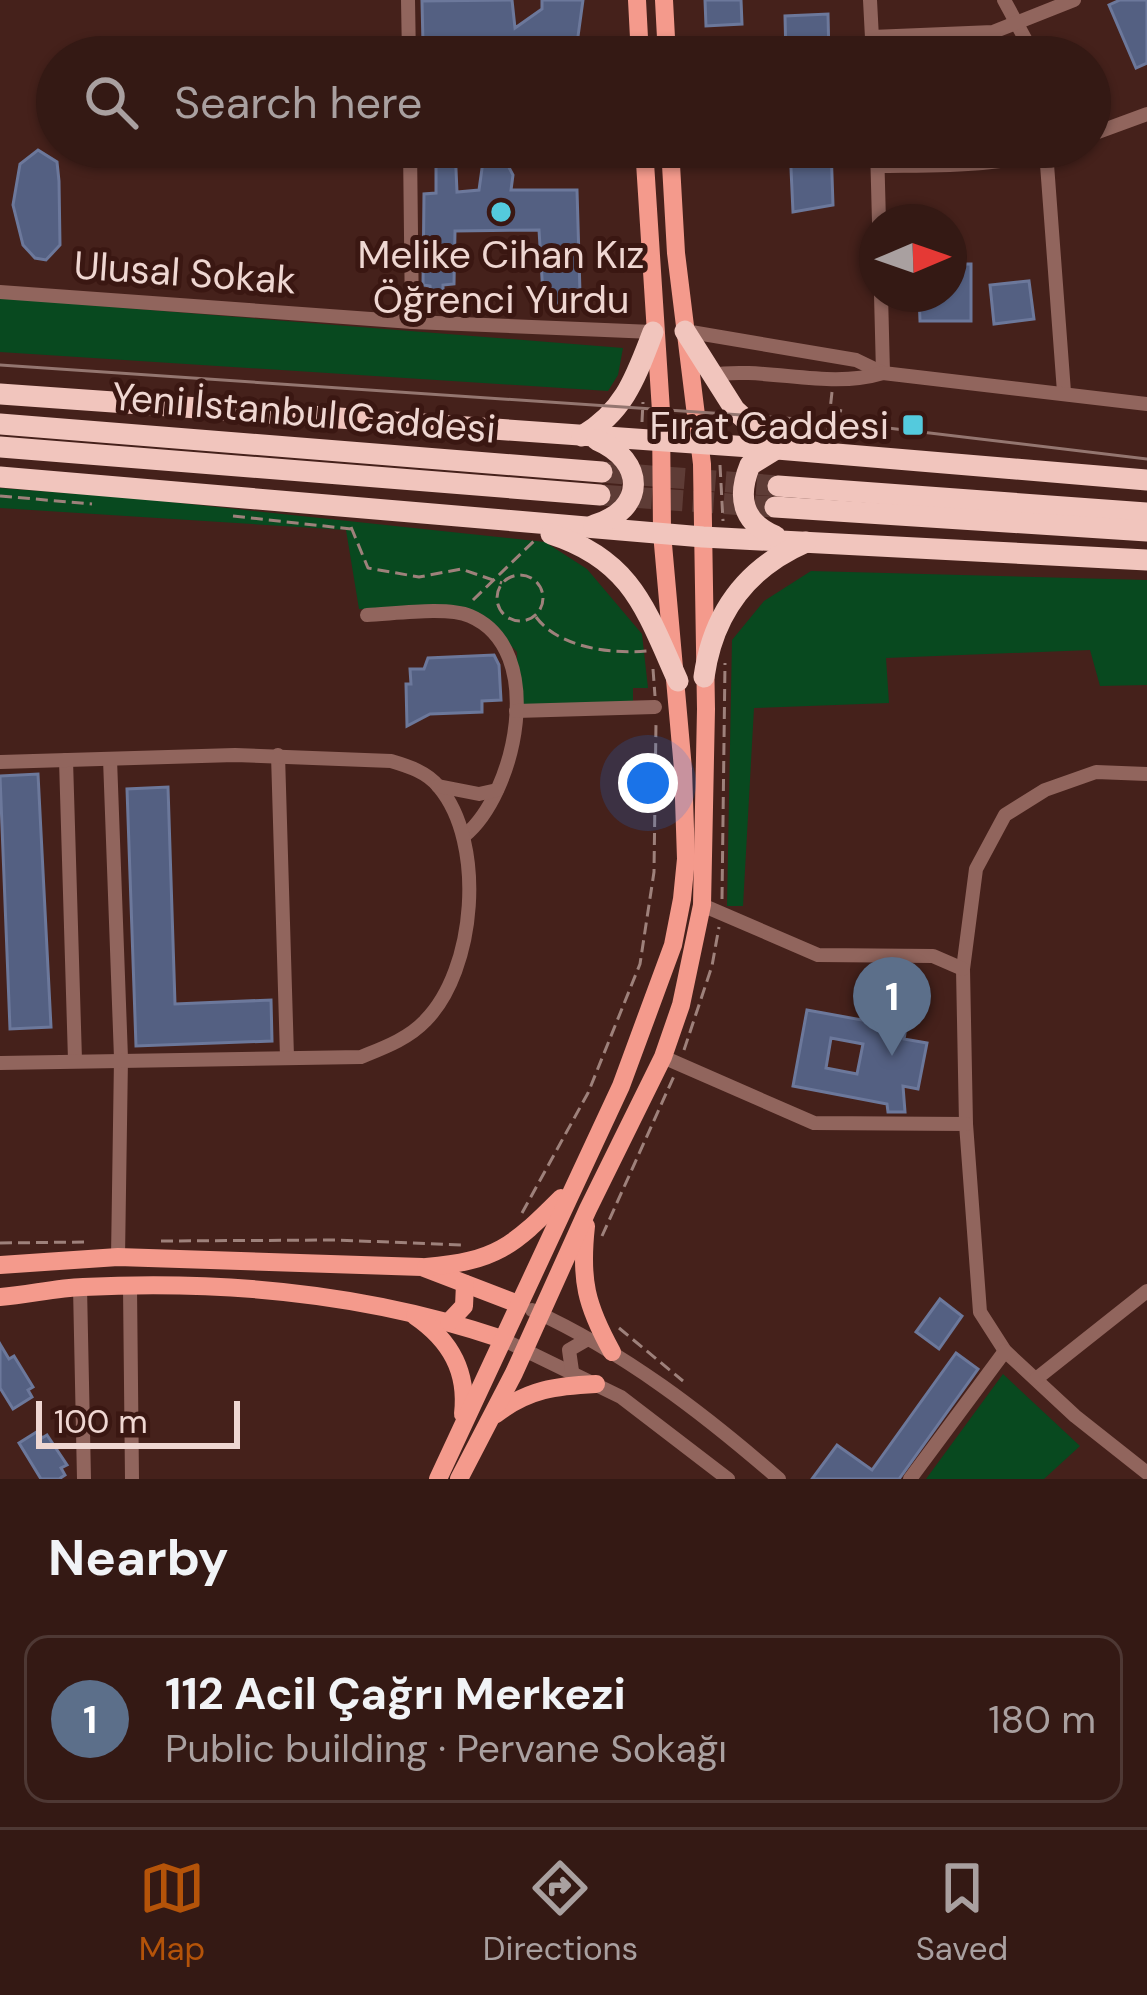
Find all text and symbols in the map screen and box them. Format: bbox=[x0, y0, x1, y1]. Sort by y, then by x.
search box bbox=[36, 36, 1111, 168]
icon: search bbox=[78, 69, 144, 135]
text: Search here bbox=[174, 73, 422, 132]
marker: Melike Cihan Kız Öğrenci Yurdu bbox=[488, 199, 514, 225]
north arrow bbox=[859, 204, 967, 312]
place label: Melike Cihan Kız Öğrenci Yurdu bbox=[358, 229, 644, 325]
street label: Ulusal Sokak bbox=[72, 239, 298, 306]
street label: Yeni İstanbul Caddesi bbox=[110, 370, 498, 455]
place label: Fırat Caddesi bbox=[650, 400, 889, 451]
marker: Fırat Caddesi bbox=[900, 412, 926, 438]
your location bbox=[618, 753, 678, 813]
pin: 1 bbox=[853, 957, 931, 1056]
scale bar bbox=[36, 1395, 240, 1448]
text: 100 m bbox=[54, 1400, 148, 1443]
text: Nearby bbox=[48, 1524, 229, 1591]
text: 112 Acil Çağrı Merkezi bbox=[165, 1664, 626, 1723]
text: 1 bbox=[83, 1694, 97, 1745]
text: 180 m bbox=[988, 1694, 1096, 1745]
text: Public building · Pervane Sokağı bbox=[165, 1723, 727, 1774]
tab: Map bbox=[139, 1855, 205, 1970]
tab: Directions bbox=[483, 1855, 638, 1970]
tab: Saved bbox=[916, 1855, 1008, 1970]

